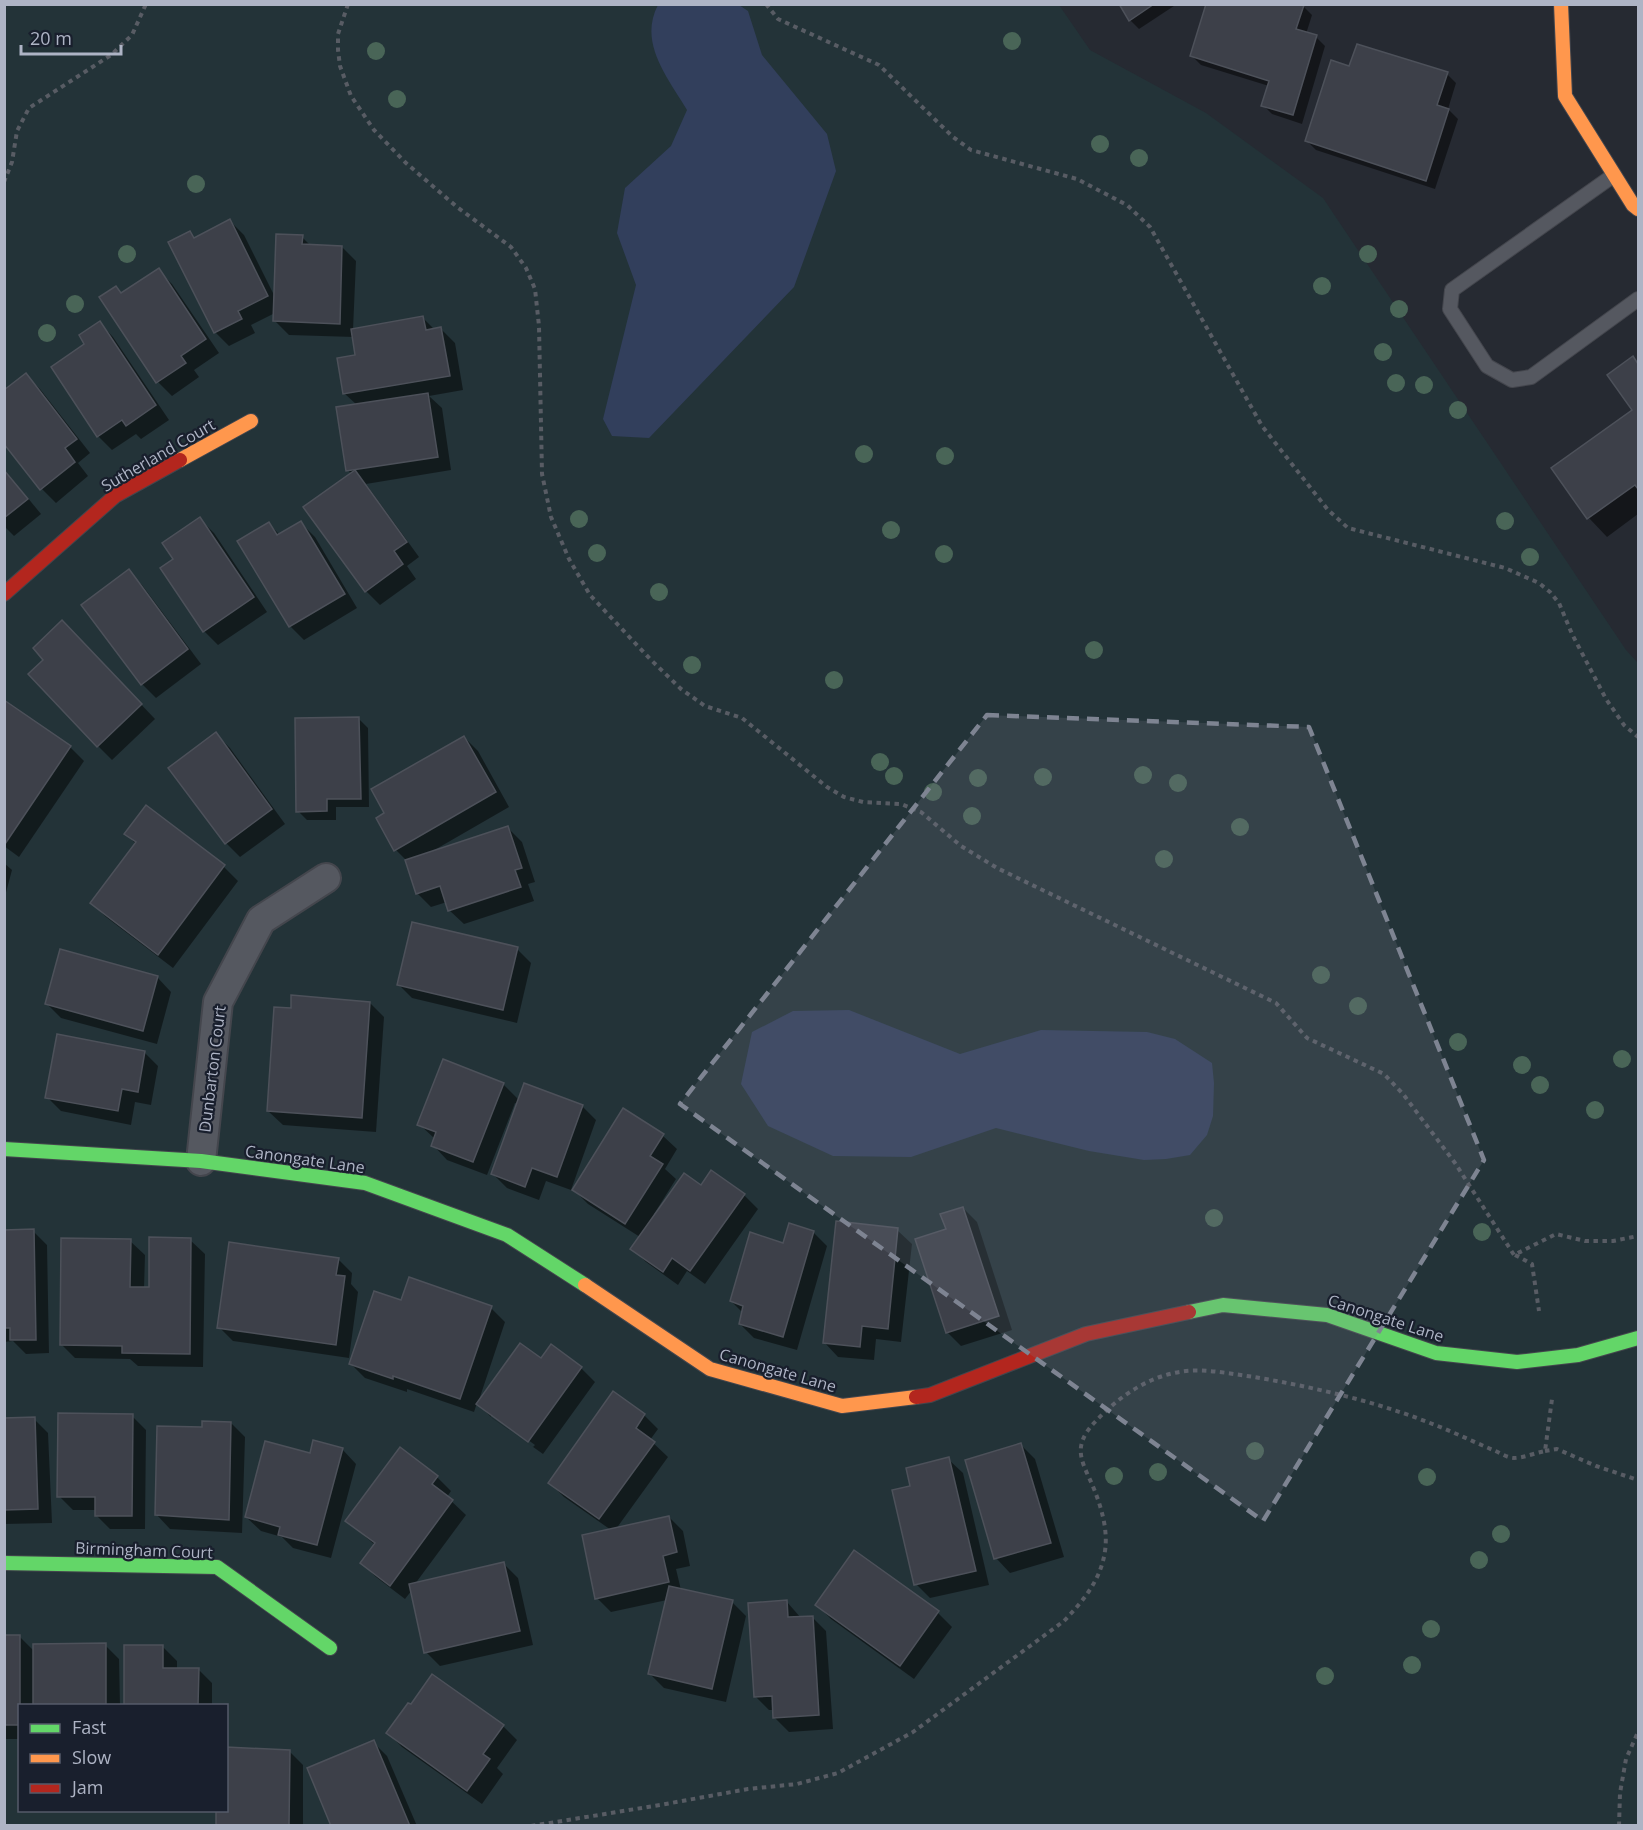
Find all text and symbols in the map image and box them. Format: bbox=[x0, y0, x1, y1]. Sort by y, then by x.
scale bar bbox=[21, 18, 122, 56]
text: 20 m bbox=[30, 26, 72, 50]
street label: Sutherland Court bbox=[97, 413, 219, 497]
street label: Dunbarton Court bbox=[193, 1004, 231, 1134]
street label: Canongate Lane bbox=[244, 1140, 366, 1178]
street label: Canongate Lane bbox=[1325, 1289, 1447, 1347]
street label: Canongate Lane bbox=[717, 1343, 839, 1397]
street label: Birmingham Court bbox=[75, 1537, 213, 1563]
legend bbox=[18, 1704, 228, 1812]
text: Fast bbox=[72, 1715, 106, 1739]
text: Slow bbox=[72, 1745, 111, 1769]
text: Jam bbox=[70, 1775, 104, 1799]

